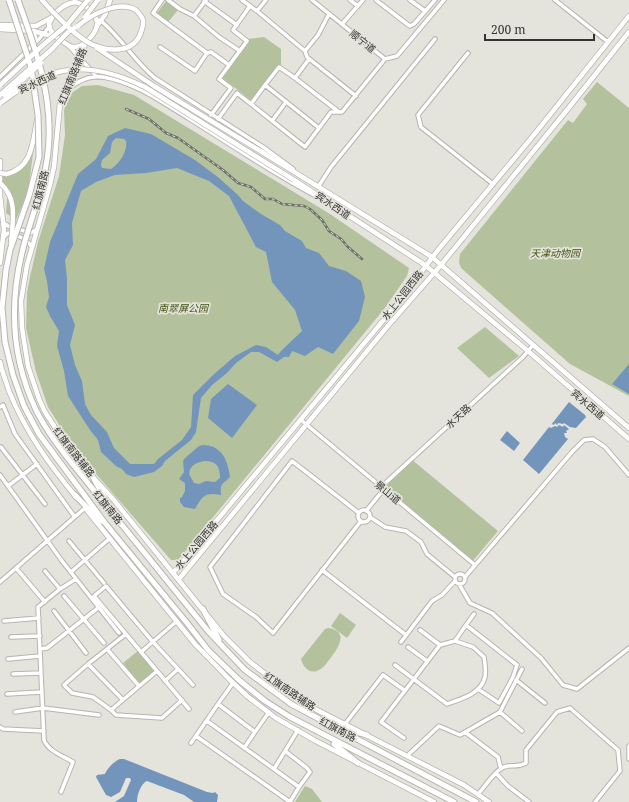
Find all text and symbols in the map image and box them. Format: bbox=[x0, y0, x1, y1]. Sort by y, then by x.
scale bar bbox=[485, 16, 594, 42]
text: 200 m bbox=[491, 21, 526, 38]
street label: 顺宁道 bbox=[347, 26, 379, 56]
street label: 红旗南路辅路 bbox=[54, 46, 90, 106]
street label: 宾水西道 bbox=[16, 67, 58, 97]
street label: 红旗南路 bbox=[28, 169, 52, 211]
street label: 宾水西道 bbox=[313, 188, 353, 222]
park label: 天津动物园 bbox=[530, 246, 582, 260]
street label: 水上公园西路 bbox=[378, 267, 426, 323]
park label: 南翠屏公园 bbox=[158, 301, 210, 315]
street label: 宾水西道 bbox=[568, 386, 608, 422]
street label: 水天路 bbox=[442, 401, 474, 431]
street label: 红旗南路辅路 bbox=[50, 424, 98, 480]
street label: 景山道 bbox=[372, 477, 404, 507]
street label: 红旗南路 bbox=[90, 487, 126, 527]
street label: 水上公园西路 bbox=[171, 518, 221, 572]
street label: 红旗南路辅路 bbox=[261, 668, 319, 714]
street label: 红旗南路 bbox=[317, 713, 359, 745]

